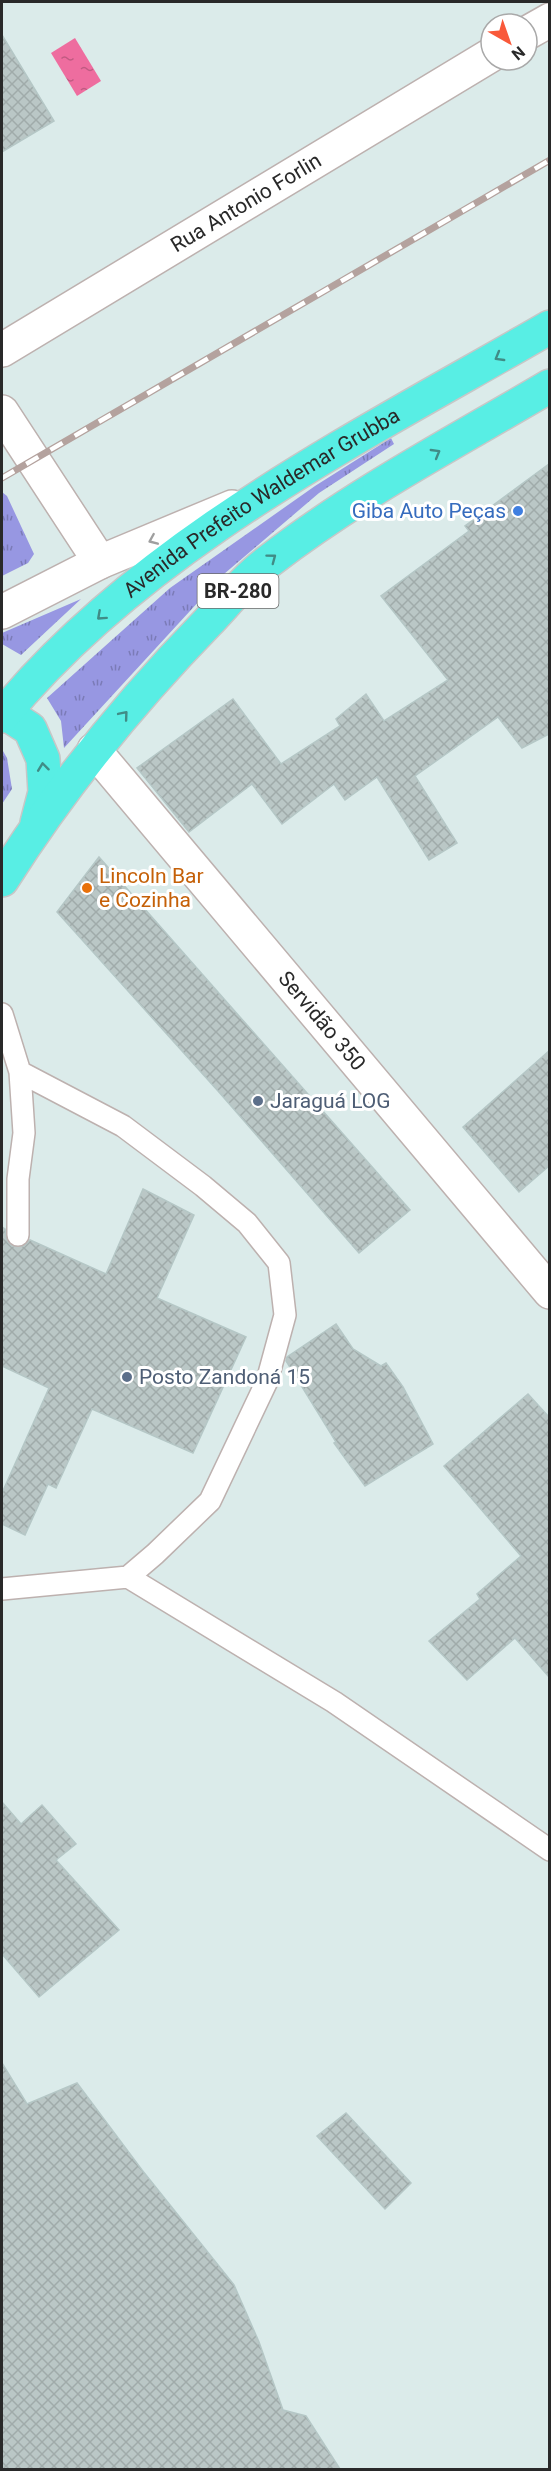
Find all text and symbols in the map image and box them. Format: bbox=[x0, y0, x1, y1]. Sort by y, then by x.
north arrow bbox=[479, 12, 539, 72]
text: N bbox=[508, 42, 529, 64]
street label: Rua Antonio Forlin bbox=[166, 148, 326, 257]
one-way arrow bbox=[495, 349, 505, 361]
street label: Avenida Prefeito Waldemar Grubba bbox=[119, 403, 404, 603]
one-way arrow bbox=[430, 448, 440, 460]
place label: Giba Auto Peças bbox=[352, 499, 506, 523]
marker: Giba Auto Peças bbox=[511, 504, 525, 518]
one-way arrow bbox=[149, 533, 160, 545]
one-way arrow bbox=[266, 555, 277, 566]
road number: BR-280 bbox=[198, 574, 278, 608]
one-way arrow bbox=[97, 609, 108, 620]
one-way arrow bbox=[116, 711, 127, 722]
one-way arrow bbox=[37, 762, 49, 772]
place label: Lincoln Bar e Cozinha bbox=[99, 864, 204, 912]
marker: Lincoln Bar e Cozinha bbox=[80, 881, 94, 895]
street label: Servidão 350 bbox=[273, 966, 370, 1075]
place label: Jaraguá LOG bbox=[270, 1089, 391, 1113]
marker: Jaraguá LOG bbox=[251, 1094, 265, 1108]
place label: Posto Zandoná 15 bbox=[139, 1365, 310, 1389]
marker: Posto Zandoná 15 bbox=[120, 1370, 134, 1384]

